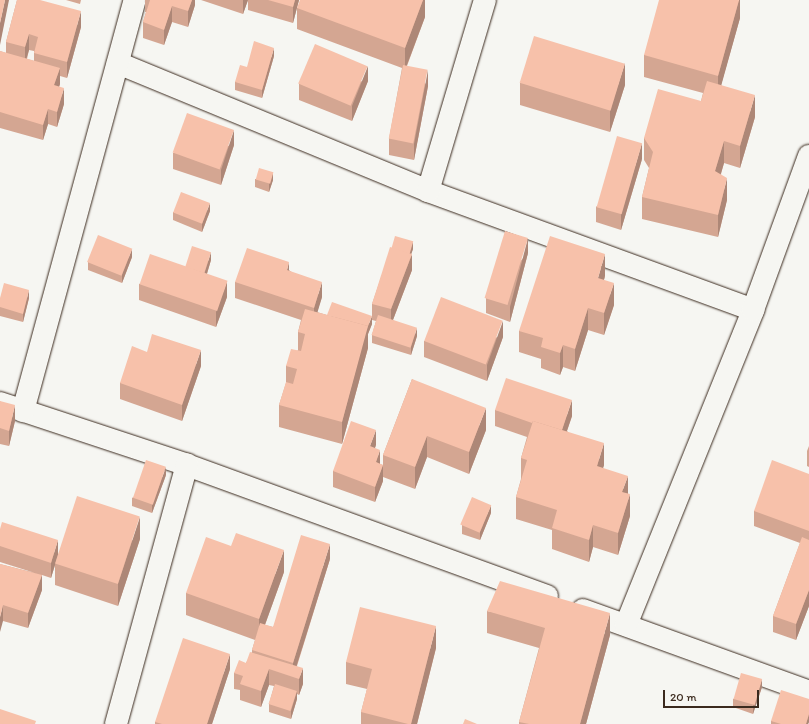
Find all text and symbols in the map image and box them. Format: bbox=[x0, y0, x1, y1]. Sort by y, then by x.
scale bar bbox=[665, 682, 761, 708]
text: 20 m bbox=[670, 690, 697, 704]

